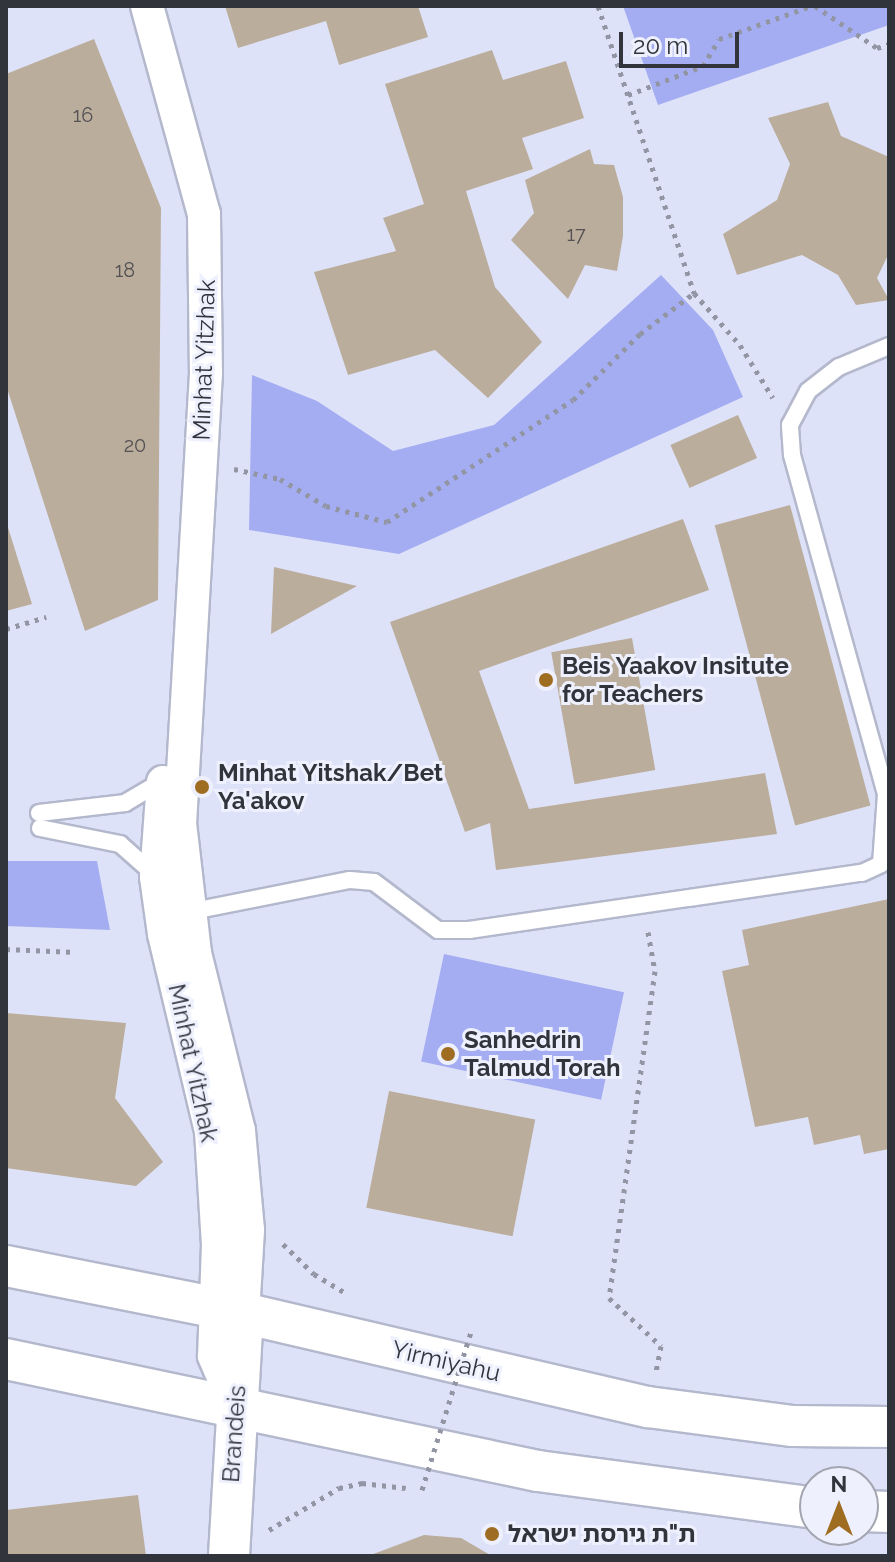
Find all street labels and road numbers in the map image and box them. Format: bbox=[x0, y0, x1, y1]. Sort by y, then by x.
street label: Minhat Yitzhak bbox=[187, 279, 221, 441]
street label: Minhat Yitzhak bbox=[162, 981, 224, 1145]
street label: Yirmiyahu bbox=[389, 1335, 503, 1387]
street label: Brandeis bbox=[216, 1384, 252, 1484]

